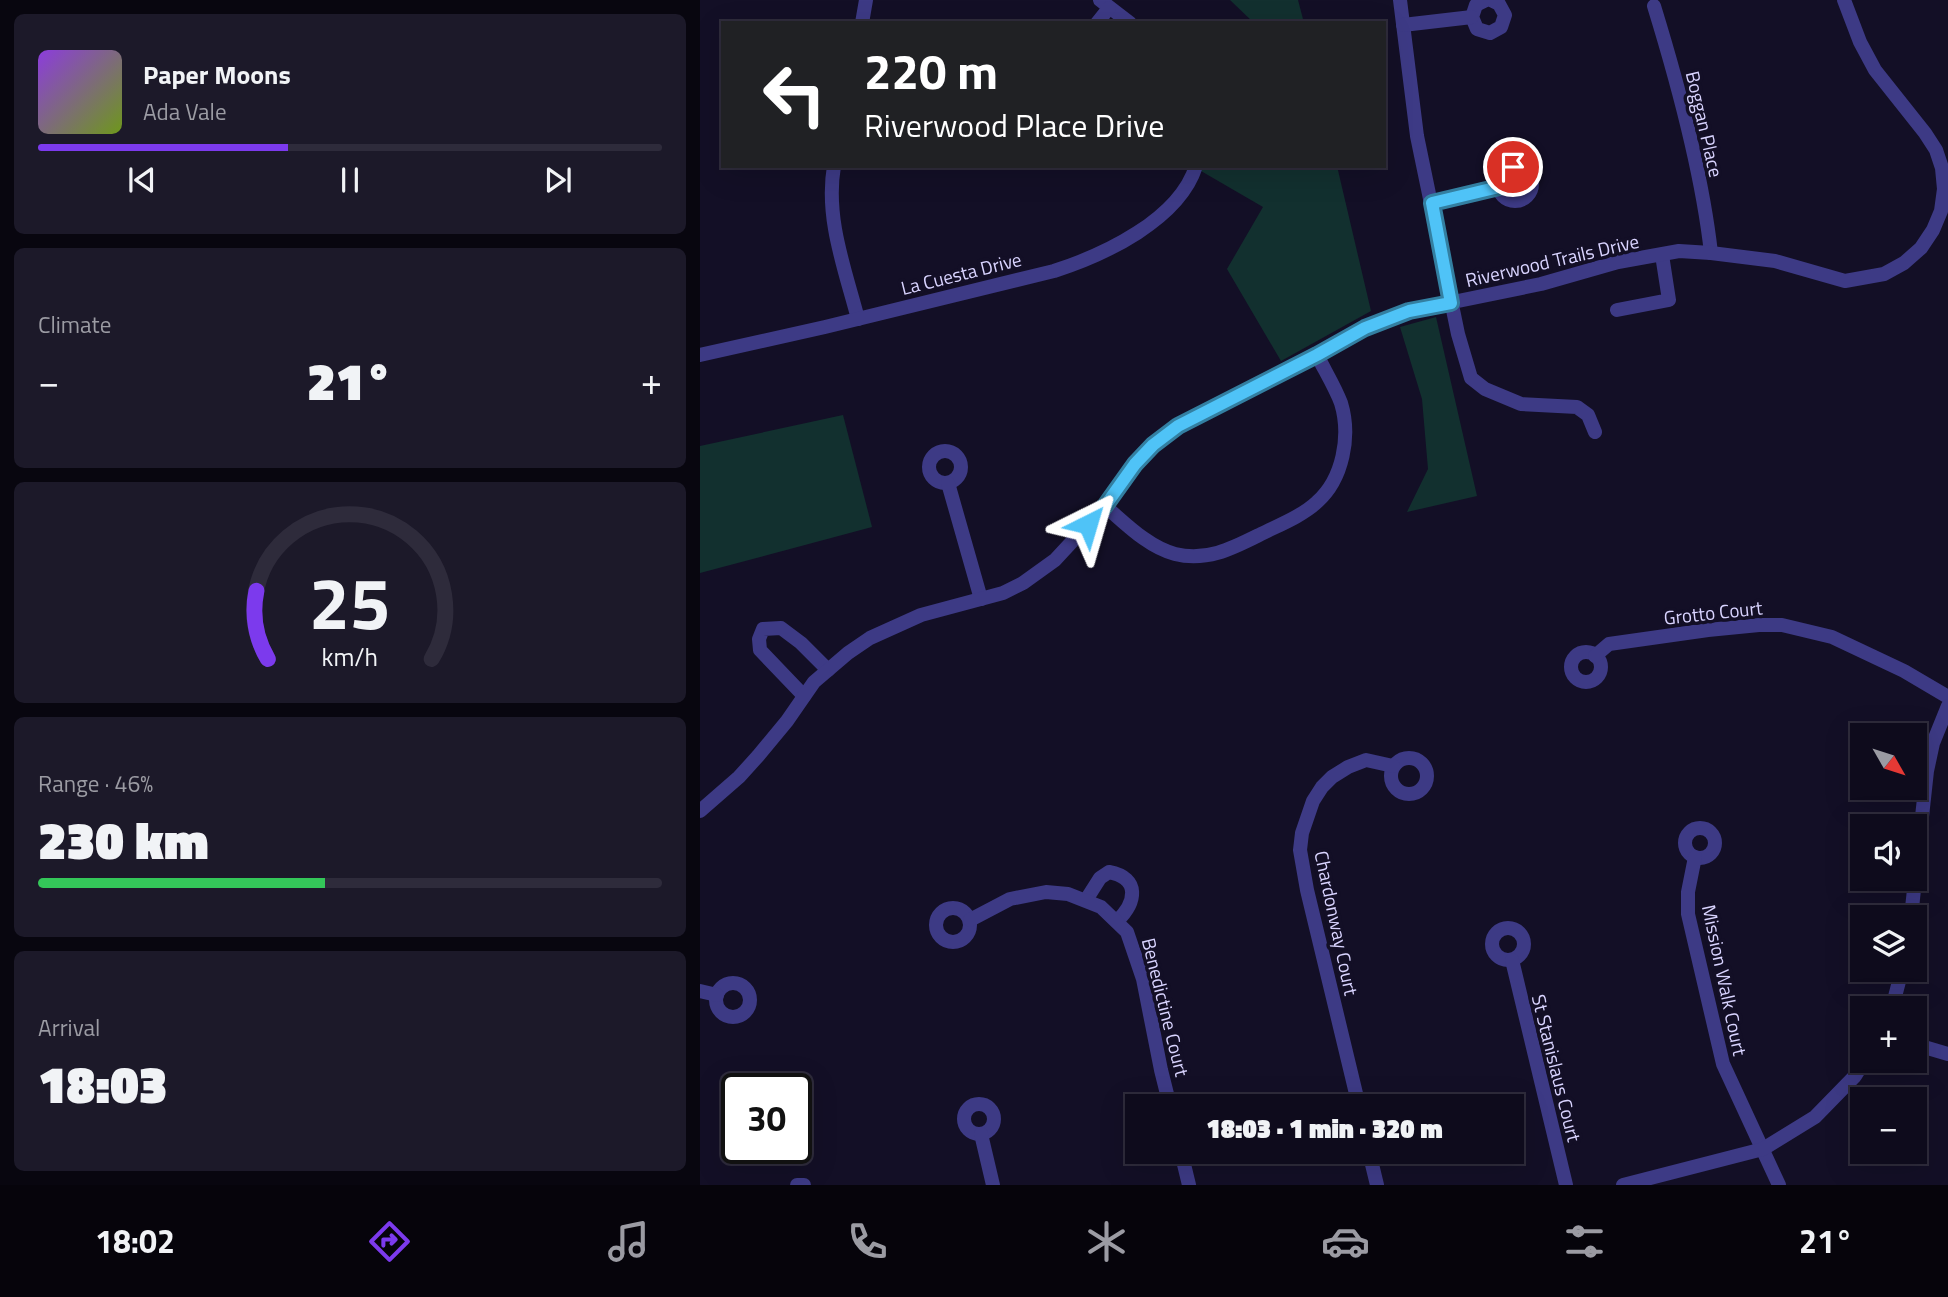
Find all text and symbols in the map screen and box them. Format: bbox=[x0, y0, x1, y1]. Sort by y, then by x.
text: 220 m bbox=[864, 33, 998, 108]
icon: left bbox=[749, 49, 840, 140]
text: Paper Moons bbox=[143, 55, 291, 94]
street label: Boggan Place bbox=[1679, 68, 1731, 180]
text: Ada Vale bbox=[143, 94, 227, 129]
text: Riverwood Place Drive bbox=[864, 101, 1164, 149]
pin bbox=[1483, 137, 1543, 197]
icon: arrive bbox=[1494, 148, 1532, 186]
icon: previous bbox=[123, 161, 161, 199]
icon: pause bbox=[331, 161, 369, 199]
icon: next bbox=[539, 161, 577, 199]
street label: Riverwood Trails Drive bbox=[1462, 226, 1642, 294]
street label: La Cuesta Drive bbox=[898, 244, 1024, 302]
text: Climate bbox=[38, 307, 111, 342]
text: 21° bbox=[307, 341, 393, 420]
text: − bbox=[38, 352, 59, 410]
text: + bbox=[641, 352, 662, 410]
position arrow bbox=[1051, 487, 1125, 561]
text: 25 bbox=[309, 547, 391, 657]
street label: Grotto Court bbox=[1662, 592, 1764, 632]
text: km/h bbox=[322, 637, 378, 675]
north arrow bbox=[1850, 723, 1927, 800]
map controls bbox=[1850, 723, 1927, 1164]
text: Range · 46% bbox=[38, 766, 153, 801]
text: 230 km bbox=[38, 800, 209, 879]
button: sound bbox=[1850, 814, 1927, 891]
street label: Chardonway Court bbox=[1308, 848, 1367, 998]
street label: Mission Walk Court bbox=[1695, 902, 1755, 1058]
button: layers bbox=[1850, 905, 1927, 982]
street label: Benedictine Court bbox=[1135, 935, 1197, 1080]
street label: St Stanislaus Court bbox=[1525, 991, 1589, 1145]
button: + bbox=[1850, 996, 1927, 1073]
text: Arrival bbox=[38, 1010, 100, 1045]
text: 18:03 bbox=[38, 1044, 167, 1123]
speed limit sign: 30 bbox=[721, 1073, 812, 1164]
button: − bbox=[1850, 1087, 1927, 1164]
text: 18:03 · 1 min · 320 m bbox=[1206, 1109, 1443, 1148]
text: 18:02 bbox=[95, 1217, 175, 1265]
icon: directions bbox=[365, 1217, 414, 1266]
icon: music bbox=[604, 1217, 653, 1266]
icon: phone bbox=[843, 1217, 892, 1266]
icon: climate bbox=[1082, 1217, 1131, 1266]
icon: car bbox=[1321, 1217, 1370, 1266]
icon: filters bbox=[1560, 1217, 1609, 1266]
text: 21° bbox=[1799, 1217, 1853, 1265]

